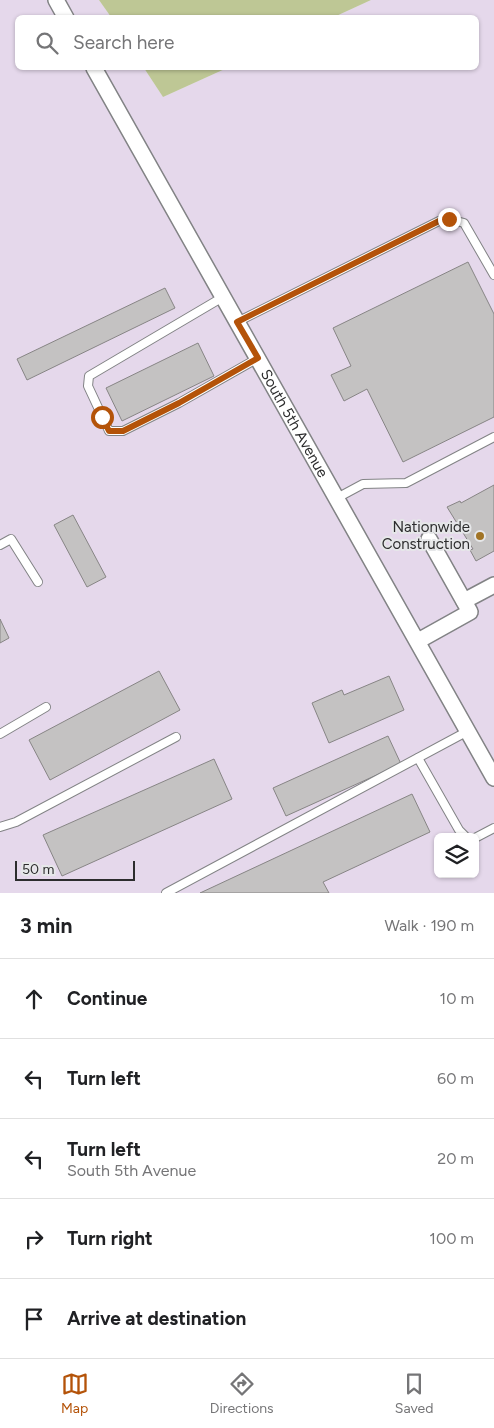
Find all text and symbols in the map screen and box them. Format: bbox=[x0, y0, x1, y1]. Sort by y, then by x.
search box bbox=[15, 15, 479, 70]
icon: search bbox=[33, 29, 61, 57]
text: Search here bbox=[73, 31, 175, 54]
route end bbox=[438, 208, 461, 231]
street label: South 5th Avenue bbox=[257, 366, 332, 481]
route start bbox=[91, 406, 114, 429]
place label: Nationwide Construction bbox=[382, 518, 470, 553]
marker: Nationwide Construction bbox=[474, 530, 486, 542]
map controls bbox=[434, 833, 479, 878]
button: layers bbox=[434, 833, 479, 878]
scale bar bbox=[15, 858, 135, 881]
text: 50 m bbox=[22, 861, 54, 878]
text: 3 min bbox=[20, 913, 72, 938]
text: Walk · 190 m bbox=[384, 916, 474, 935]
icon: ahead bbox=[20, 985, 48, 1013]
text: Continue bbox=[67, 987, 147, 1010]
text: 10 m bbox=[440, 989, 474, 1008]
icon: left bbox=[20, 1065, 48, 1093]
text: Turn left bbox=[67, 1067, 141, 1090]
text: 60 m bbox=[437, 1069, 474, 1088]
text: Turn left bbox=[67, 1138, 141, 1161]
icon: left bbox=[20, 1145, 48, 1173]
text: 20 m bbox=[437, 1149, 474, 1168]
text: South 5th Avenue bbox=[67, 1161, 196, 1180]
icon: right bbox=[20, 1225, 48, 1253]
text: Turn right bbox=[67, 1227, 153, 1250]
text: 100 m bbox=[429, 1229, 474, 1248]
icon: arrive bbox=[20, 1305, 48, 1333]
text: Arrive at destination bbox=[67, 1307, 246, 1330]
tab: Map bbox=[61, 1370, 89, 1417]
tab: Directions bbox=[210, 1370, 274, 1417]
tab: Saved bbox=[395, 1370, 433, 1417]

